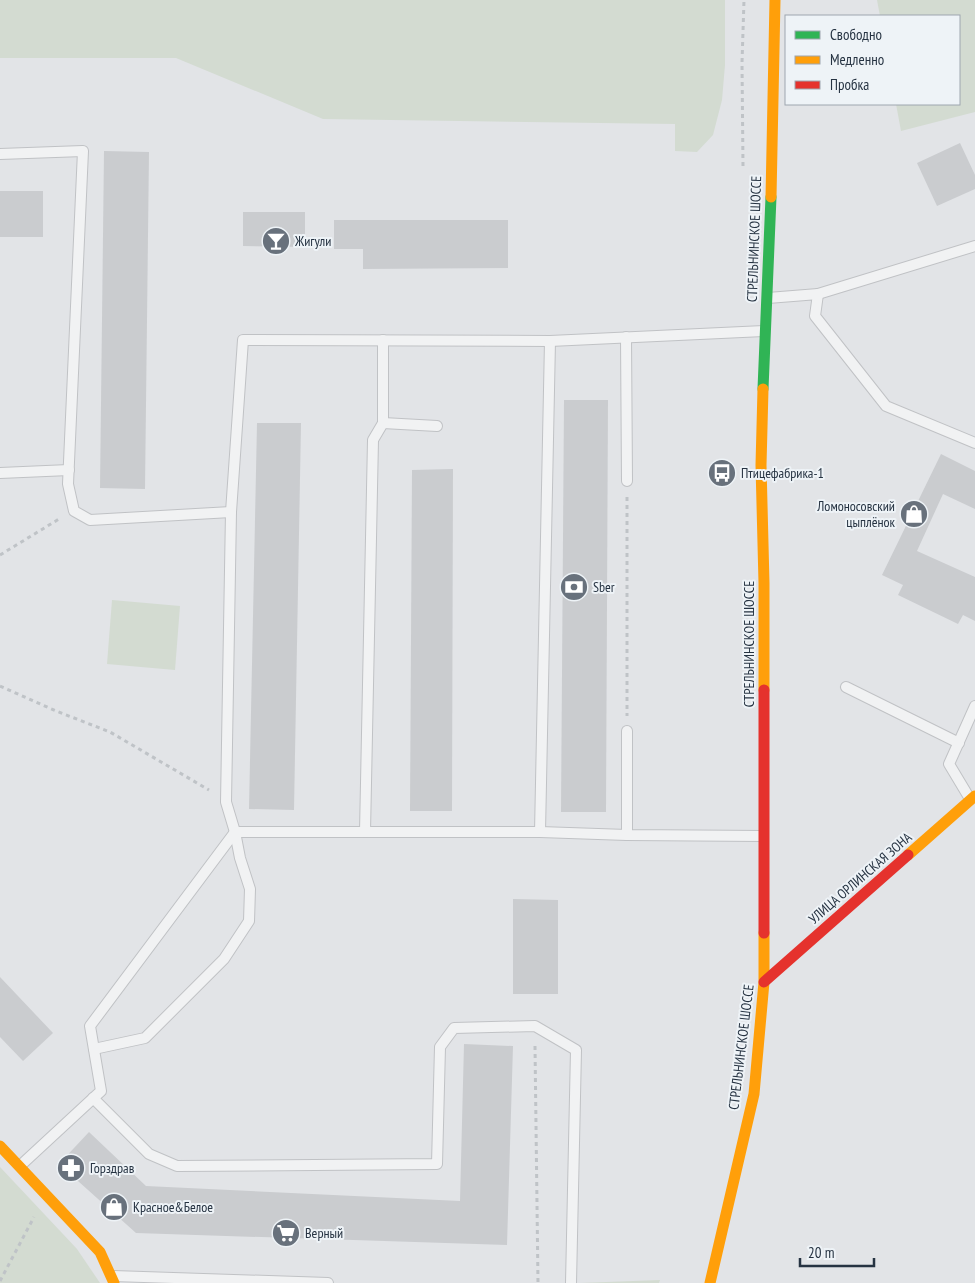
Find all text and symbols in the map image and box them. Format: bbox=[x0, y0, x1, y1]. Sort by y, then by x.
legend bbox=[785, 15, 960, 105]
text: Свободно bbox=[830, 25, 882, 44]
text: Медленно bbox=[830, 50, 884, 69]
text: Пробка bbox=[830, 75, 869, 94]
street label: СТРЕЛЬНИНСКОЕ ШОССЕ bbox=[743, 176, 765, 302]
bar icon: Жигули bbox=[261, 226, 291, 256]
place label: Жигули bbox=[294, 232, 331, 250]
bus stop icon: Птицефабрика-1 bbox=[707, 458, 737, 488]
place label: Птицефабрика-1 bbox=[741, 464, 824, 482]
place label: Ломоносовский цыплёнок bbox=[816, 497, 896, 531]
shop icon: Ломоносовский цыплёнок bbox=[899, 499, 929, 529]
bank icon: Sber bbox=[559, 572, 589, 602]
place label: Sber bbox=[593, 578, 615, 596]
street label: СТРЕЛЬНИНСКОЕ ШОССЕ bbox=[740, 581, 758, 707]
street label: УЛИЦА ОРЛИНСКАЯ ЗОНА bbox=[805, 828, 916, 928]
street label: СТРЕЛЬНИНСКОЕ ШОССЕ bbox=[724, 983, 758, 1111]
pharmacy icon: Горздрав bbox=[56, 1153, 86, 1183]
place label: Горздрав bbox=[90, 1159, 135, 1177]
shop icon: Красное&Белое bbox=[99, 1192, 129, 1222]
place label: Красное&Белое bbox=[133, 1198, 213, 1216]
supermarket icon: Верный bbox=[271, 1218, 301, 1248]
place label: Верный bbox=[305, 1224, 343, 1242]
scale bar bbox=[800, 1236, 874, 1268]
text: 20 m bbox=[808, 1243, 834, 1262]

